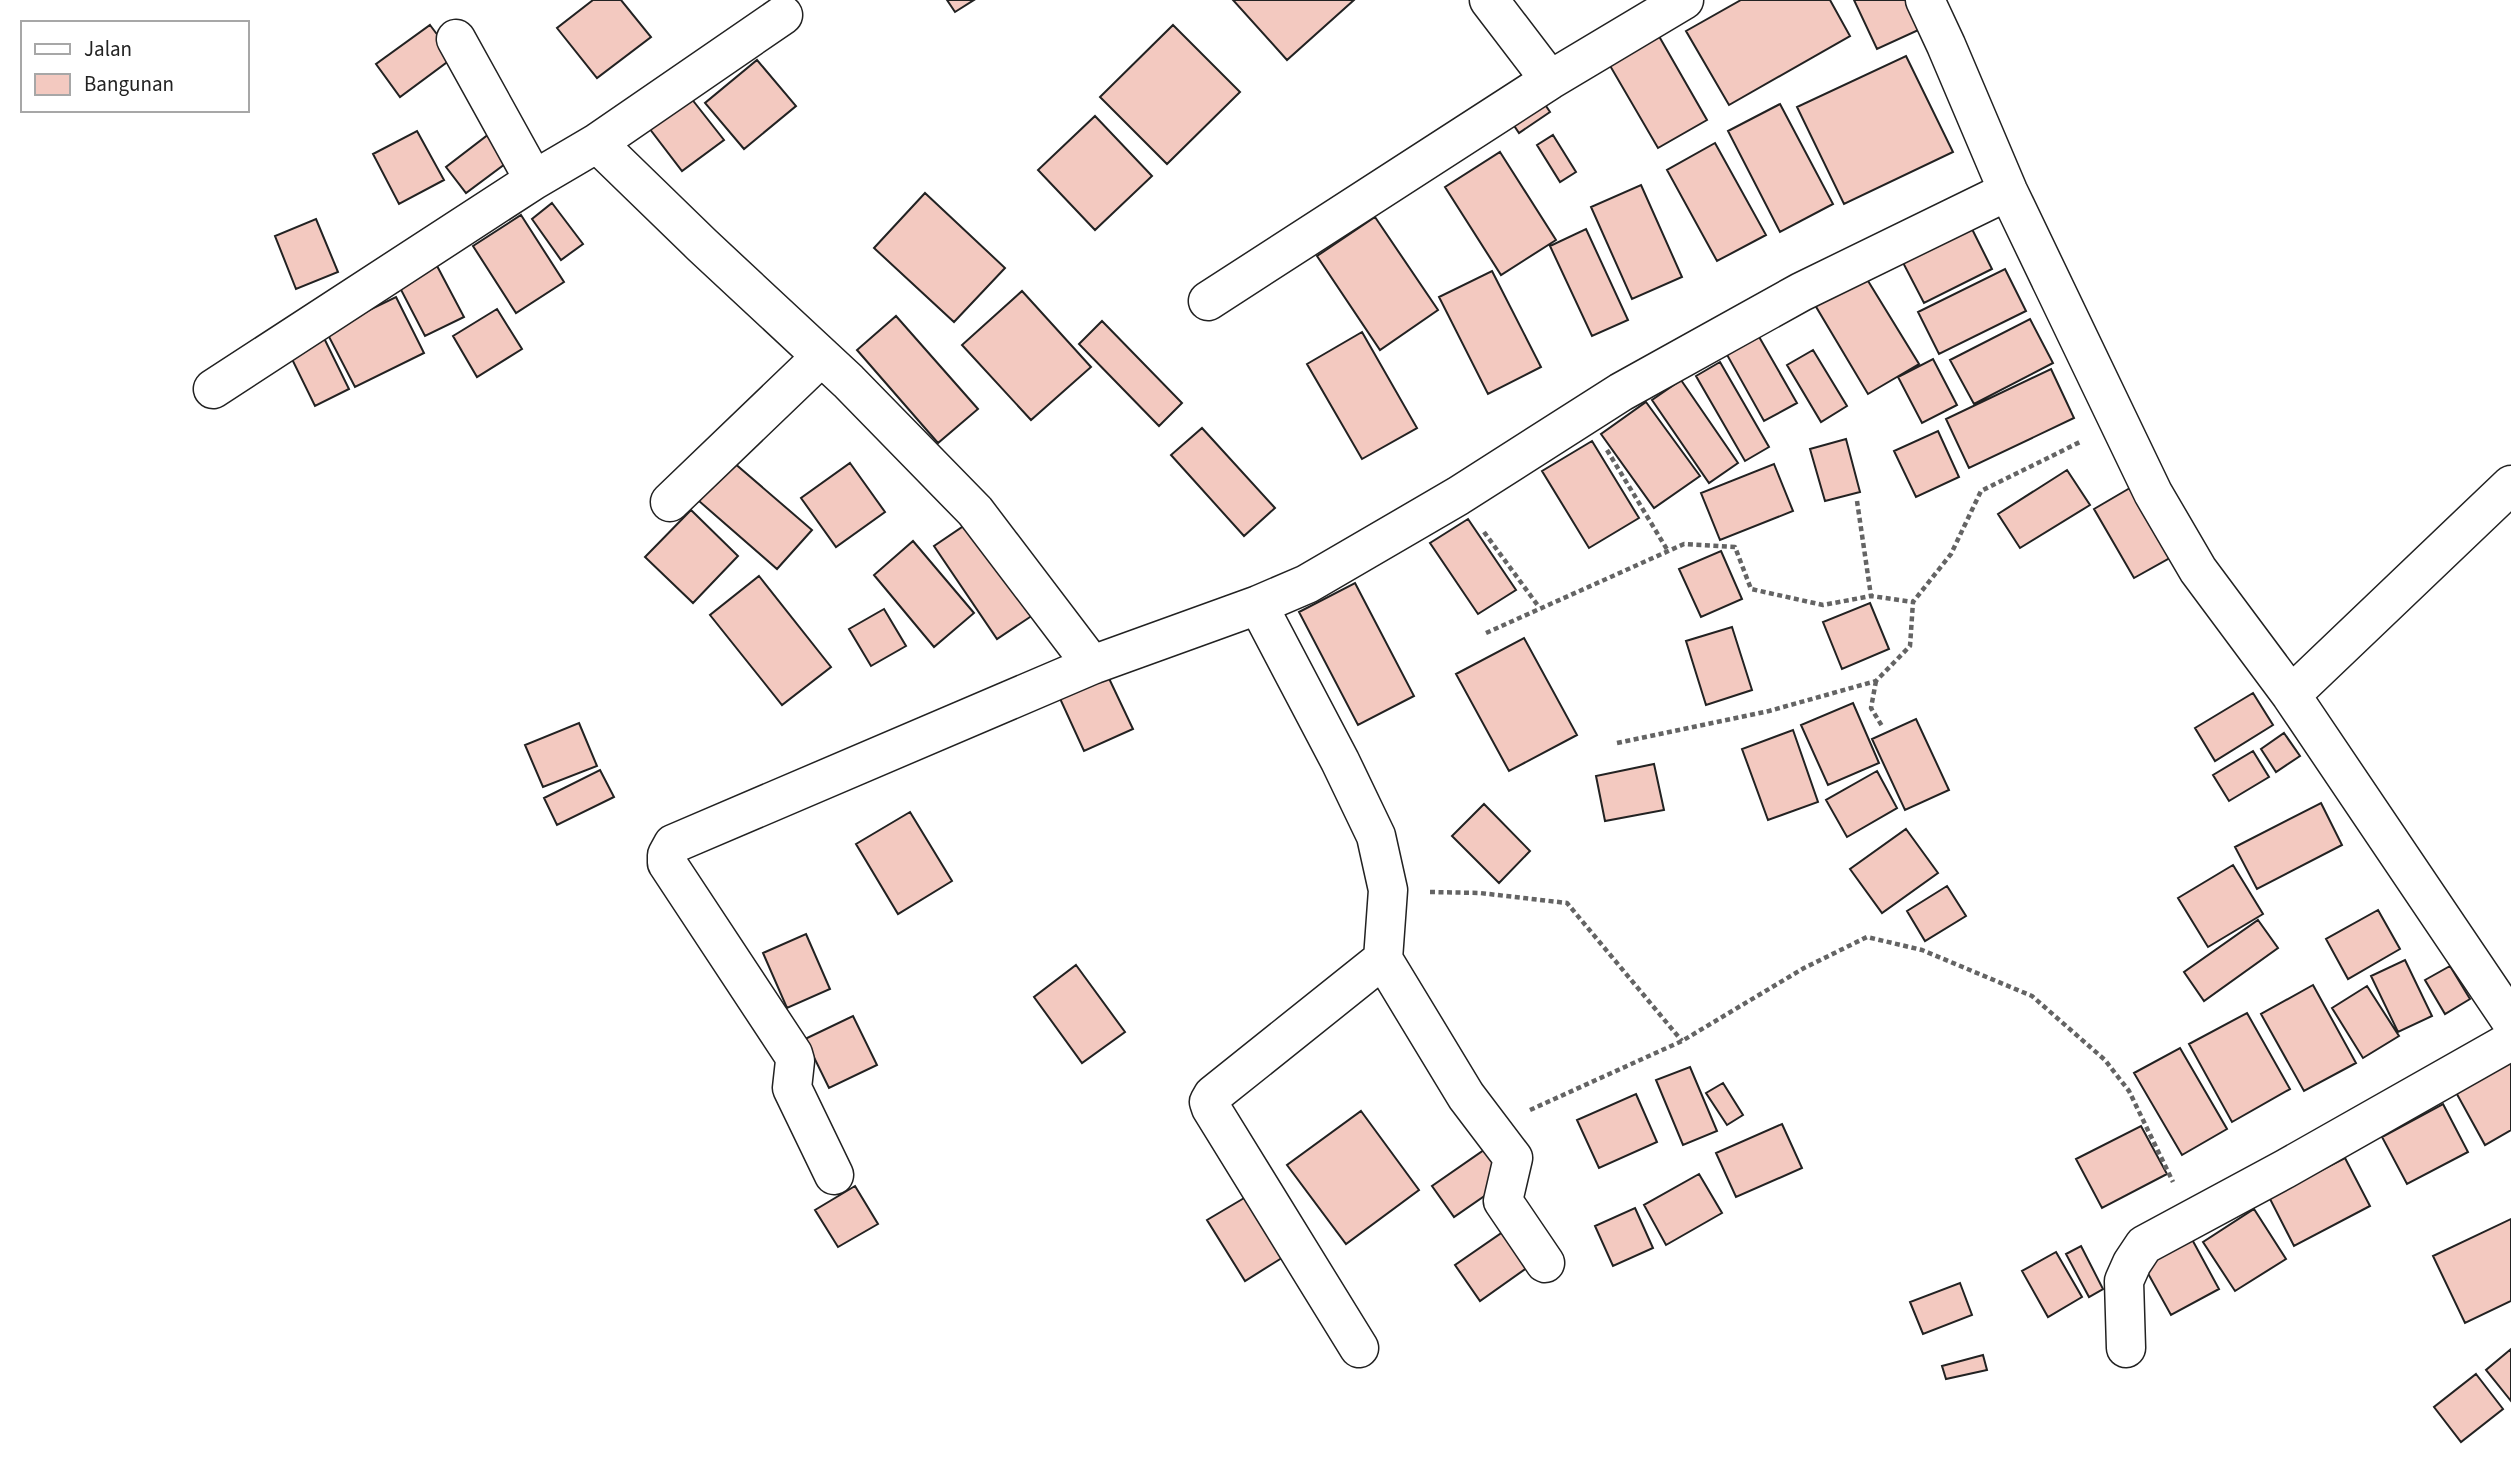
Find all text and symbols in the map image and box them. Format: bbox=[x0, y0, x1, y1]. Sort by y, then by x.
legend bbox=[21, 21, 248, 112]
text: Jalan bbox=[84, 34, 132, 64]
text: Bangunan bbox=[84, 69, 174, 99]

